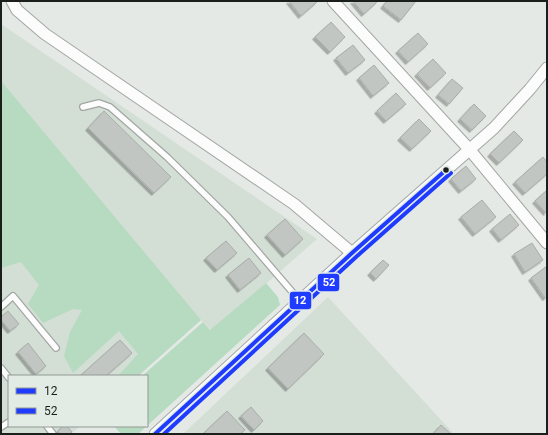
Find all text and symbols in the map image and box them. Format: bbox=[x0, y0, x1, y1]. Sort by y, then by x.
unlabelled marker bbox=[441, 165, 451, 175]
line badge: 52 bbox=[317, 273, 340, 292]
text: 52 bbox=[323, 276, 335, 289]
line badge: 12 bbox=[289, 291, 312, 310]
text: 12 bbox=[294, 294, 306, 307]
legend bbox=[8, 375, 148, 427]
text: 12 bbox=[44, 384, 58, 398]
text: 52 bbox=[44, 404, 58, 418]

